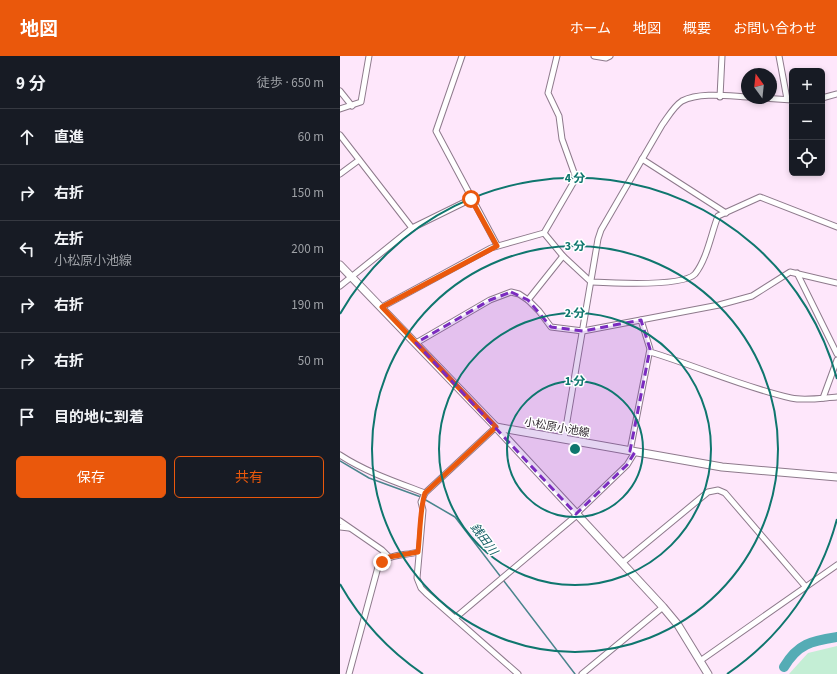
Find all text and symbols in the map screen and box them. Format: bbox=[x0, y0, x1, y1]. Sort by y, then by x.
text: 地図 bbox=[20, 16, 58, 43]
text: ホーム bbox=[569, 19, 611, 39]
text: 地図 bbox=[633, 19, 661, 39]
text: 概要 bbox=[683, 19, 711, 39]
text: お問い合わせ bbox=[733, 19, 817, 39]
north arrow bbox=[741, 68, 777, 104]
map controls bbox=[789, 68, 825, 176]
button: + bbox=[789, 68, 825, 104]
text: 9 分 bbox=[16, 72, 45, 96]
text: 徒歩 · 650 m bbox=[257, 74, 324, 92]
button: − bbox=[789, 104, 825, 140]
icon: ahead bbox=[16, 126, 38, 148]
text: 直進 bbox=[54, 127, 84, 148]
text: 60 m bbox=[298, 128, 324, 146]
button: locate bbox=[789, 140, 825, 176]
text: 4 分 bbox=[565, 170, 585, 187]
icon: right bbox=[16, 182, 38, 204]
text: 右折 bbox=[54, 183, 84, 204]
text: 150 m bbox=[291, 184, 324, 202]
route start bbox=[462, 190, 480, 208]
text: 左折 bbox=[54, 229, 84, 250]
icon: left bbox=[16, 238, 38, 260]
text: 3 分 bbox=[565, 238, 585, 255]
text: 200 m bbox=[291, 240, 324, 258]
text: 小松原小池線 bbox=[54, 252, 132, 270]
icon: right bbox=[16, 294, 38, 316]
text: 右折 bbox=[54, 295, 84, 316]
text: 190 m bbox=[291, 296, 324, 314]
text: 2 分 bbox=[565, 305, 585, 322]
icon: right bbox=[16, 350, 38, 372]
text: 右折 bbox=[54, 351, 84, 372]
text: 50 m bbox=[298, 352, 324, 370]
text: 1 分 bbox=[565, 373, 585, 390]
icon: arrive bbox=[16, 406, 38, 428]
text: 目的地に到着 bbox=[54, 407, 144, 428]
street label: 小松原小池線 bbox=[523, 414, 591, 441]
centre of rings bbox=[568, 442, 582, 456]
button: 保存 bbox=[16, 456, 166, 498]
button: 共有 bbox=[174, 456, 324, 498]
water label: 銭田川 bbox=[466, 520, 502, 560]
route end bbox=[373, 553, 391, 571]

